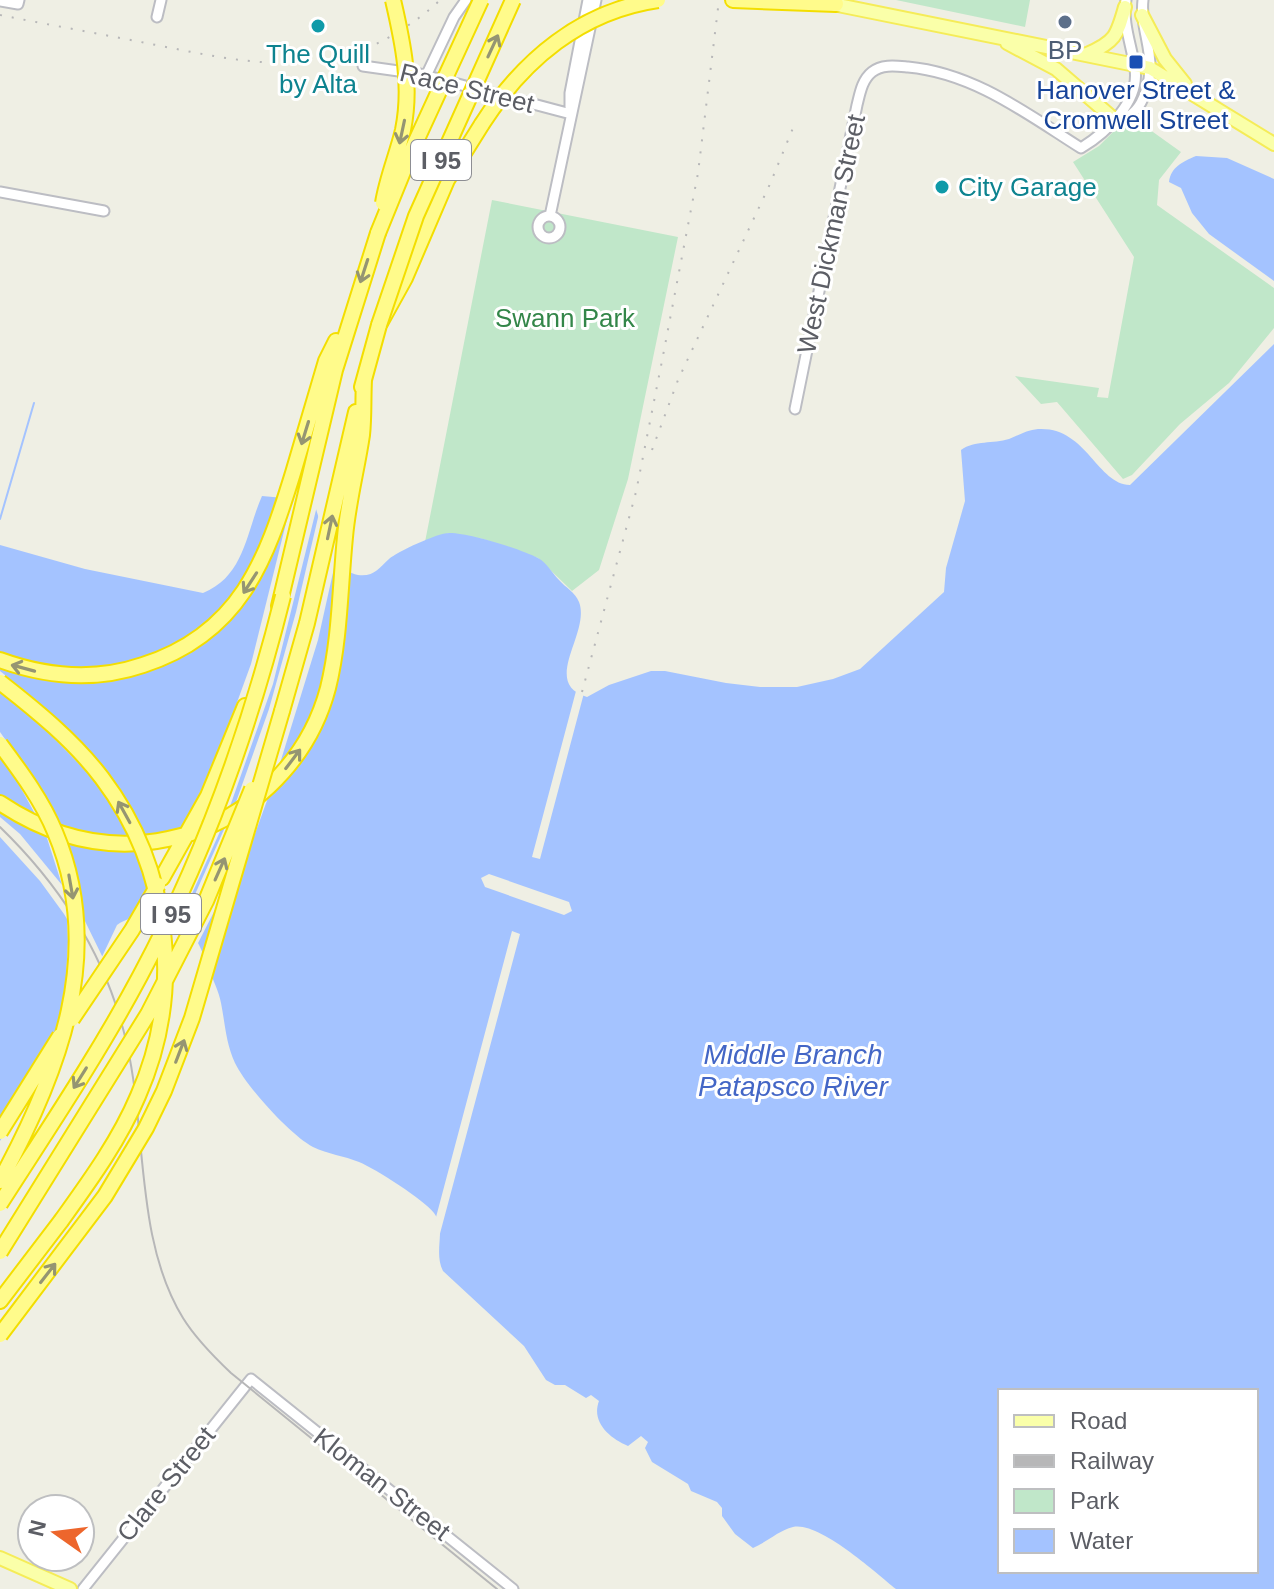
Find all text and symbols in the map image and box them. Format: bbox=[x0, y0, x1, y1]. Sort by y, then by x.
marker: BP bbox=[1056, 13, 1074, 31]
marker: The Quill by Alta bbox=[309, 17, 327, 35]
one-way arrow bbox=[486, 34, 501, 58]
place label: BP bbox=[1048, 35, 1082, 65]
place label: The Quill by Alta bbox=[266, 39, 370, 99]
marker: Hanover Street & Cromwell Street bbox=[1127, 53, 1145, 71]
street label: Race Street bbox=[397, 57, 538, 119]
place label: Hanover Street & Cromwell Street bbox=[1036, 75, 1236, 135]
street label: West Dickman Street bbox=[791, 111, 871, 356]
one-way arrow bbox=[394, 119, 409, 145]
road number: I 95 bbox=[411, 140, 471, 180]
place label: City Garage bbox=[958, 172, 1097, 202]
marker: City Garage bbox=[933, 178, 951, 196]
one-way arrow bbox=[356, 258, 371, 283]
park label: Swann Park bbox=[495, 303, 636, 333]
one-way arrow bbox=[297, 420, 311, 445]
one-way arrow bbox=[323, 514, 338, 540]
one-way arrow bbox=[242, 571, 258, 593]
one-way arrow bbox=[11, 659, 37, 674]
one-way arrow bbox=[285, 748, 302, 770]
one-way arrow bbox=[116, 801, 132, 825]
one-way arrow bbox=[213, 858, 228, 882]
one-way arrow bbox=[65, 874, 80, 899]
road number: I 95 bbox=[141, 894, 201, 934]
one-way arrow bbox=[174, 1039, 188, 1064]
water label: Middle Branch Patapsco River bbox=[698, 1039, 890, 1102]
one-way arrow bbox=[72, 1066, 88, 1089]
one-way arrow bbox=[39, 1263, 56, 1284]
legend bbox=[998, 1389, 1258, 1573]
text: Road bbox=[1070, 1407, 1127, 1434]
street label: Clare Street bbox=[111, 1420, 222, 1547]
street label: Kloman Street bbox=[308, 1421, 457, 1547]
text: Railway bbox=[1070, 1447, 1154, 1474]
text: Park bbox=[1070, 1487, 1120, 1514]
north arrow bbox=[16, 1493, 96, 1573]
text: N bbox=[23, 1518, 51, 1539]
text: Water bbox=[1070, 1527, 1133, 1554]

